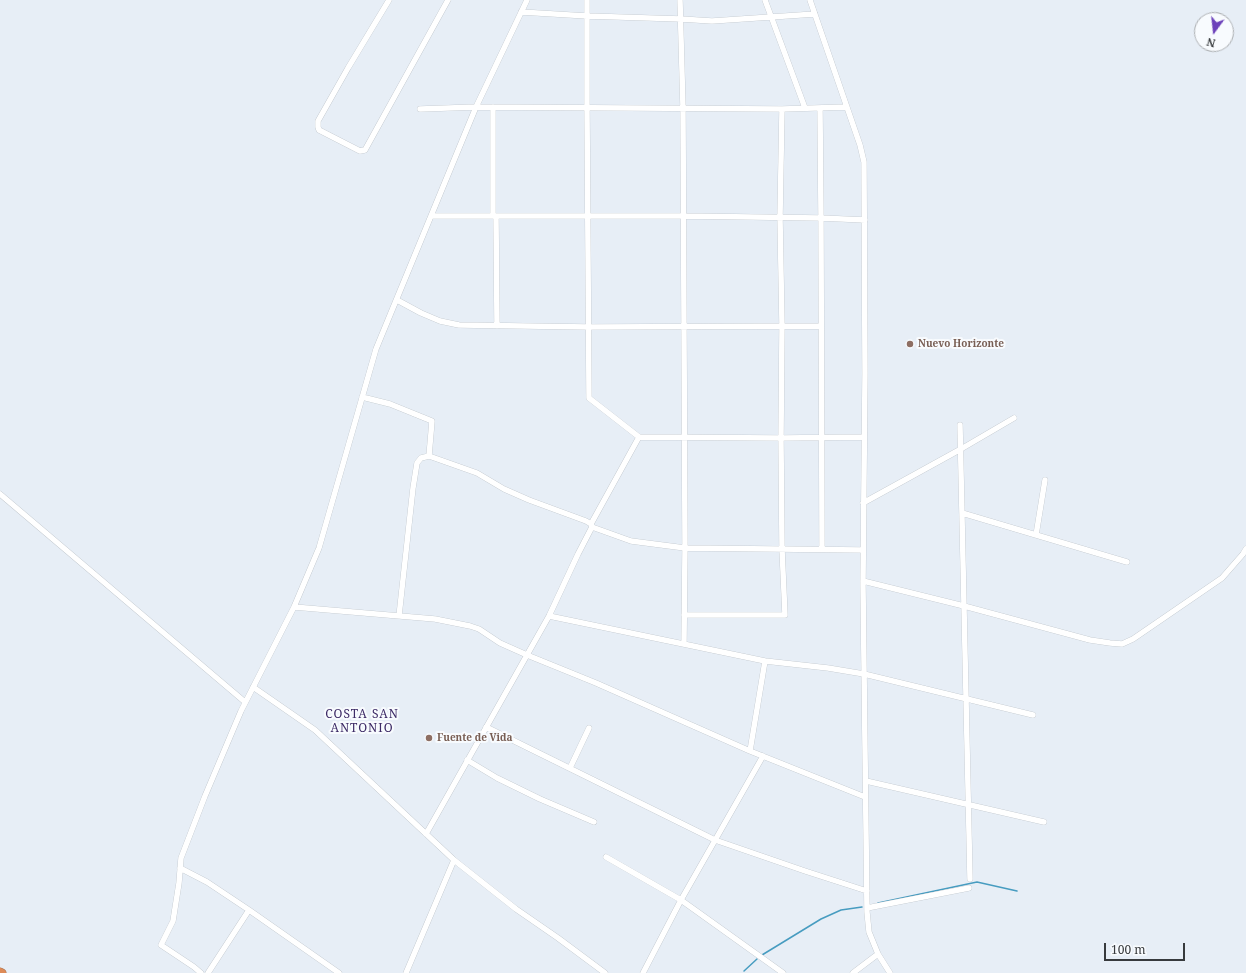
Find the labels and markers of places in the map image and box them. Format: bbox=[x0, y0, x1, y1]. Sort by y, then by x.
place label: Nuevo Horizonte bbox=[918, 338, 1004, 350]
marker: Nuevo Horizonte bbox=[905, 339, 915, 349]
place label: Fuente de Vida bbox=[437, 732, 512, 744]
marker: Fuente de Vida bbox=[424, 733, 434, 743]

